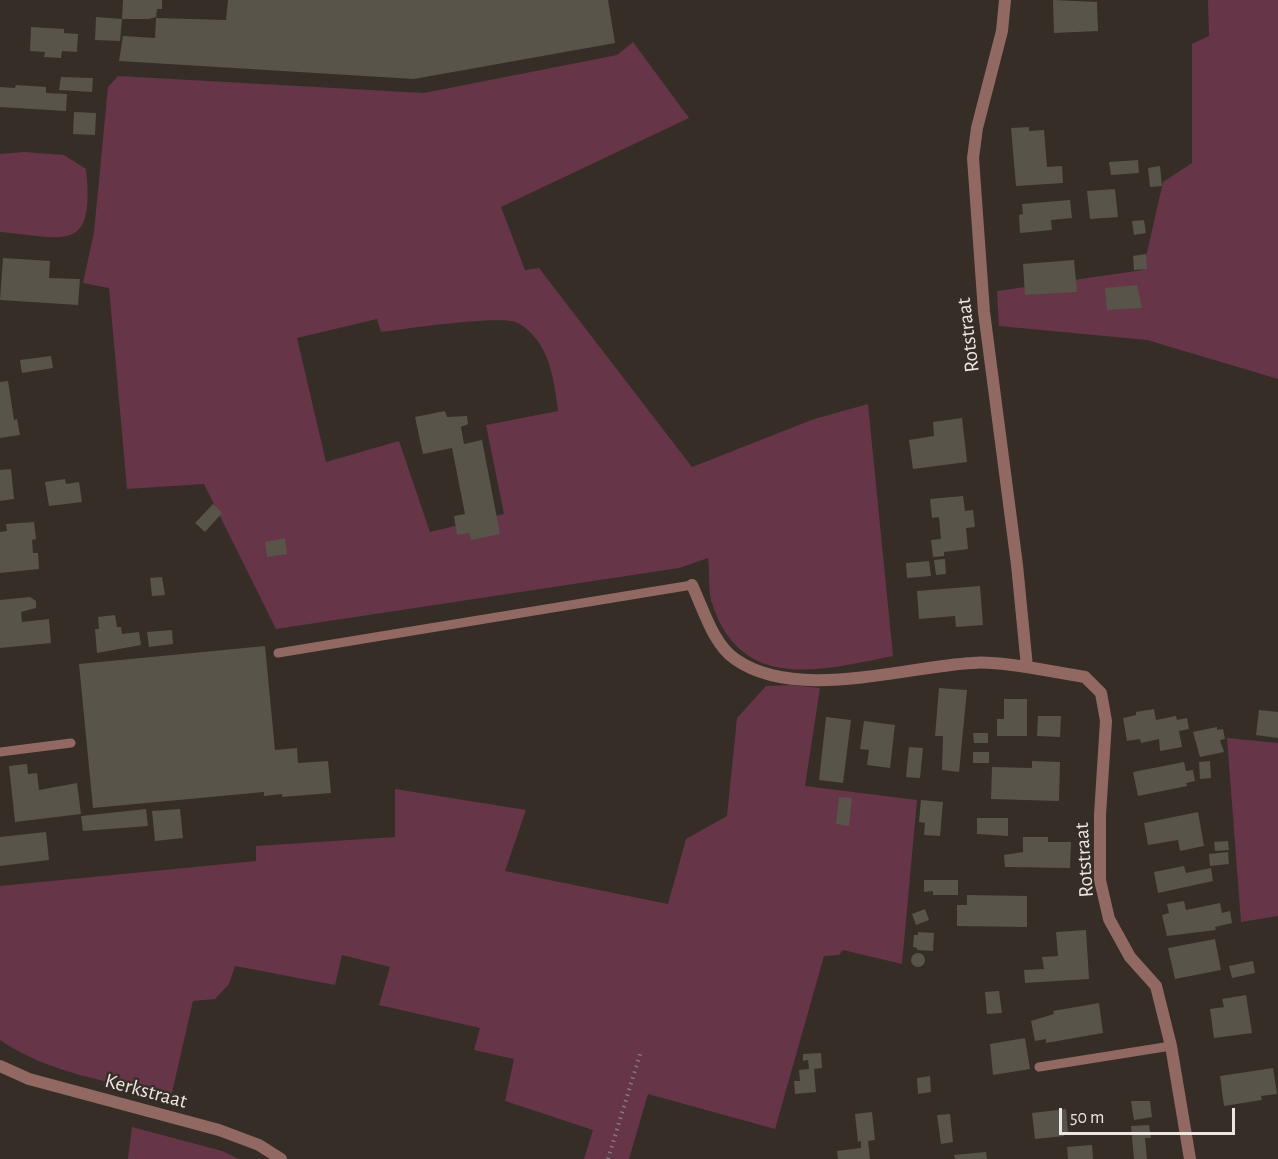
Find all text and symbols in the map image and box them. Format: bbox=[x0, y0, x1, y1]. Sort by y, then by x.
street label: Rotstraat bbox=[951, 296, 985, 374]
street label: Rotstraat bbox=[1069, 822, 1099, 898]
street label: Kerkstraat bbox=[102, 1068, 190, 1114]
scale bar bbox=[1062, 1096, 1238, 1134]
text: 50 m bbox=[1070, 1109, 1104, 1127]

